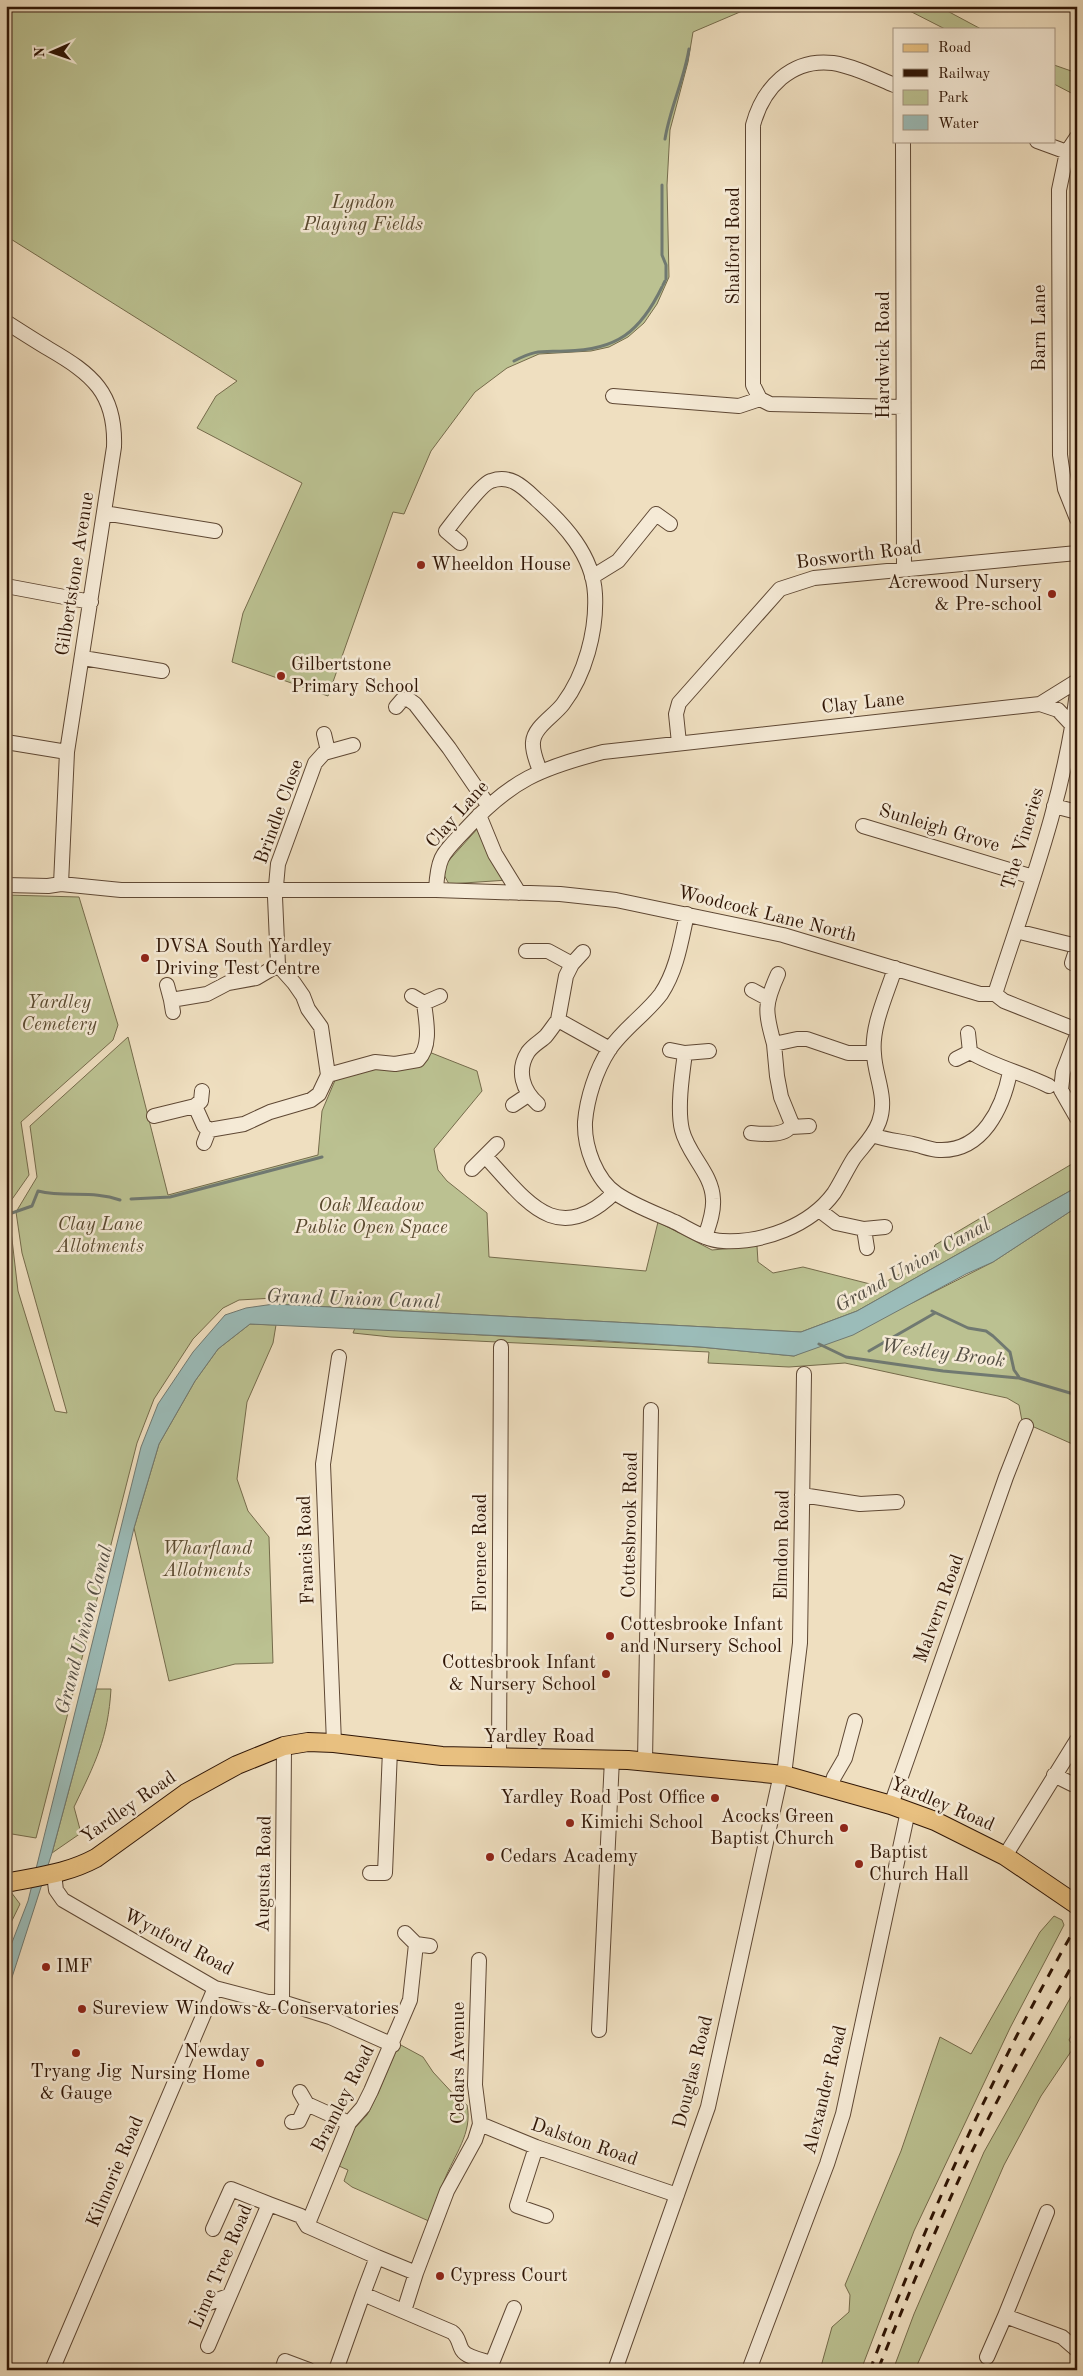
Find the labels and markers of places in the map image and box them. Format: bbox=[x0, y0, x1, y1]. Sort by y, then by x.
place label: Wheeldon House bbox=[431, 556, 571, 575]
marker: Wheeldon House bbox=[415, 559, 427, 571]
place label: Acrewood Nursery & Pre-school bbox=[887, 574, 1042, 615]
marker: Acrewood Nursery & Pre-school bbox=[1046, 588, 1058, 600]
place label: Gilbertstone Primary School bbox=[291, 656, 419, 697]
marker: Gilbertstone Primary School bbox=[275, 670, 287, 682]
place label: DVSA South Yardley Driving Test Centre bbox=[155, 938, 332, 979]
marker: DVSA South Yardley Driving Test Centre bbox=[139, 952, 151, 964]
place label: Cottesbrooke Infant and Nursery School bbox=[620, 1616, 783, 1657]
marker: Cottesbrooke Infant and Nursery School bbox=[604, 1630, 616, 1642]
place label: Cottesbrook Infant & Nursery School bbox=[442, 1654, 596, 1695]
marker: Cottesbrook Infant & Nursery School bbox=[600, 1668, 612, 1680]
place label: Yardley Road Post Office bbox=[500, 1789, 705, 1808]
marker: Yardley Road Post Office bbox=[709, 1792, 721, 1804]
place label: Acocks Green Baptist Church bbox=[710, 1808, 834, 1849]
place label: Kimichi School bbox=[580, 1814, 703, 1833]
marker: Kimichi School bbox=[564, 1817, 576, 1829]
marker: Acocks Green Baptist Church bbox=[838, 1822, 850, 1834]
place label: Baptist Church Hall bbox=[869, 1844, 969, 1885]
place label: Cedars Academy bbox=[500, 1848, 638, 1867]
marker: Cedars Academy bbox=[484, 1851, 496, 1863]
marker: Baptist Church Hall bbox=[853, 1858, 865, 1870]
place label: IMF bbox=[56, 1958, 92, 1977]
marker: IMF bbox=[40, 1961, 52, 1973]
place label: Sureview Windows & Conservatories bbox=[92, 2000, 399, 2019]
marker: Sureview Windows & Conservatories bbox=[76, 2003, 88, 2015]
place label: Newday Nursing Home bbox=[130, 2043, 250, 2084]
marker: Tryang Jig & Gauge bbox=[70, 2047, 82, 2059]
marker: Newday Nursing Home bbox=[254, 2057, 266, 2069]
place label: Tryang Jig & Gauge bbox=[30, 2063, 123, 2104]
place label: Cypress Court bbox=[450, 2267, 568, 2286]
marker: Cypress Court bbox=[434, 2270, 446, 2282]

